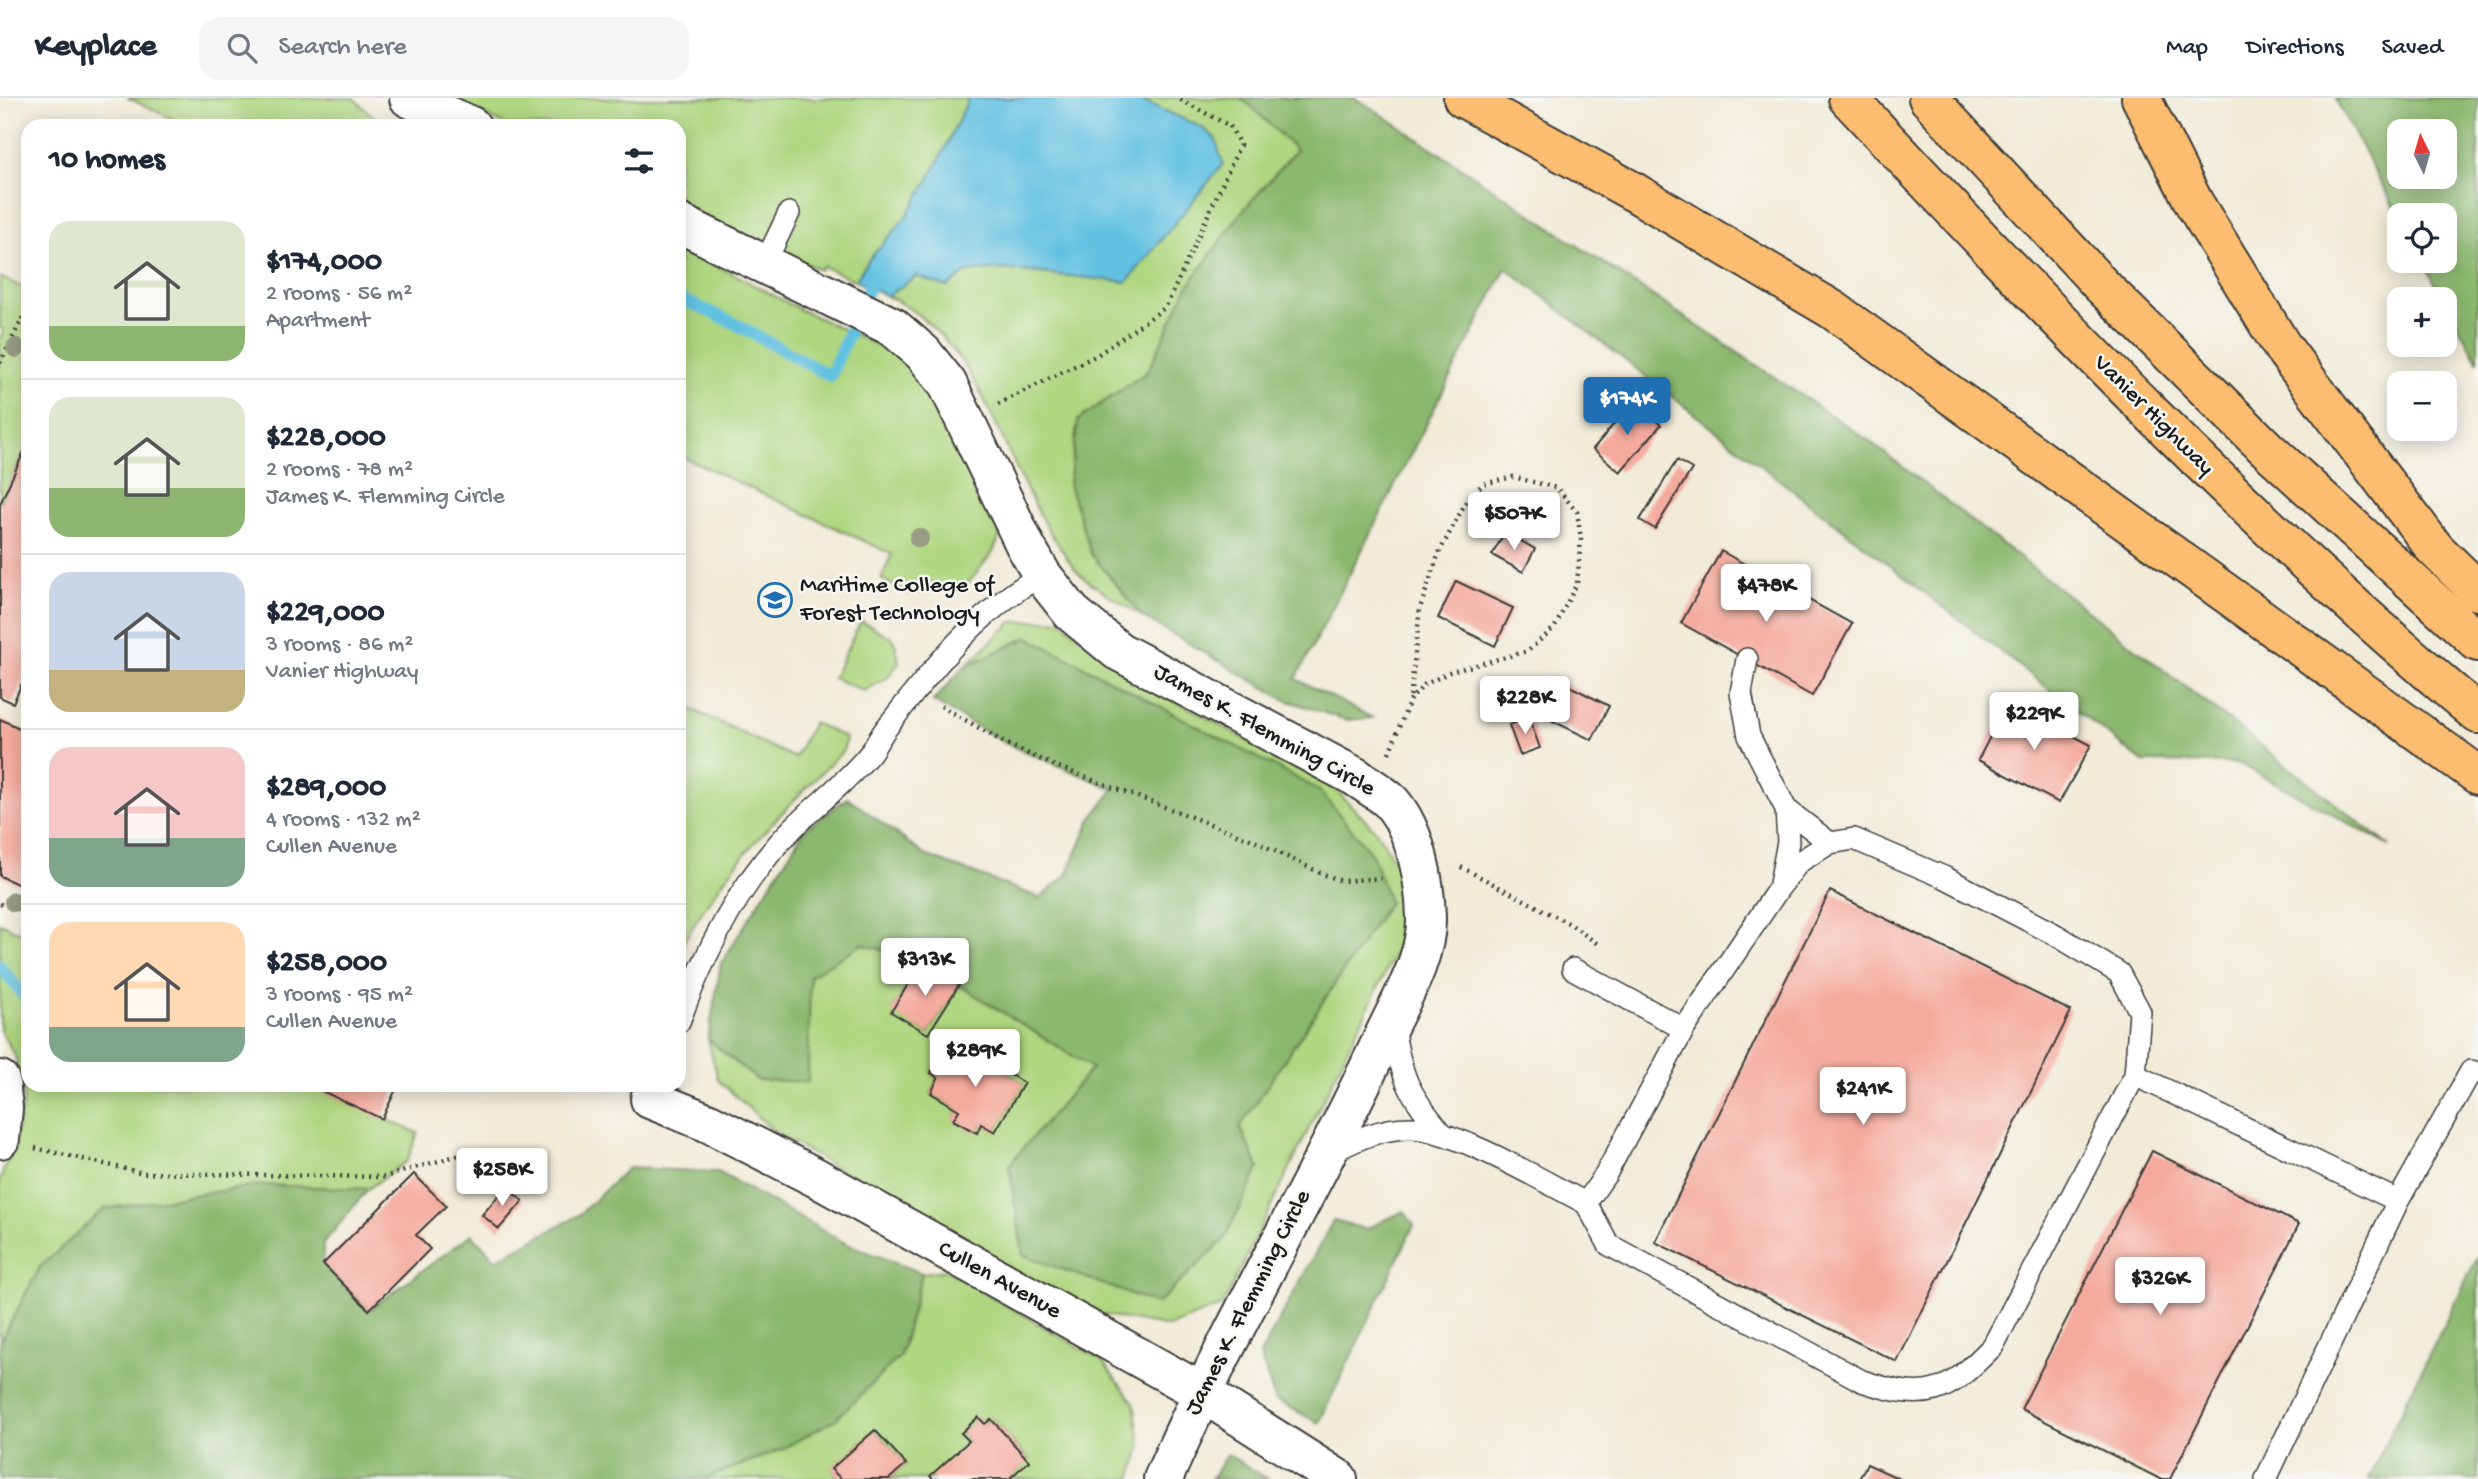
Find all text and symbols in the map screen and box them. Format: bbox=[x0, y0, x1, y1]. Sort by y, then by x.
search box bbox=[199, 17, 689, 80]
text: Keyplace bbox=[35, 29, 157, 67]
icon: search bbox=[223, 29, 261, 67]
text: Search here bbox=[279, 33, 407, 64]
text: Map bbox=[2166, 34, 2208, 63]
text: Directions bbox=[2246, 34, 2344, 63]
text: Saved bbox=[2382, 34, 2443, 63]
north arrow bbox=[2387, 119, 2457, 189]
map controls bbox=[2387, 119, 2457, 441]
icon: filters bbox=[620, 142, 658, 180]
text: 10 homes bbox=[49, 144, 165, 179]
button: locate bbox=[2387, 203, 2457, 273]
text: $174,000 bbox=[266, 246, 382, 281]
icon: home bbox=[105, 249, 189, 333]
text: 2 rooms · 56 m² bbox=[266, 281, 412, 308]
button: + bbox=[2387, 287, 2457, 357]
text: Apartment bbox=[266, 308, 370, 335]
street label: Vanier Highway bbox=[2086, 349, 2220, 483]
button: − bbox=[2387, 371, 2457, 441]
pin: $174K bbox=[1578, 378, 1676, 437]
text: $174K bbox=[1599, 386, 1655, 413]
text: $228,000 bbox=[266, 422, 386, 457]
icon: home bbox=[105, 425, 189, 509]
text: 2 rooms · 78 m² bbox=[266, 457, 413, 484]
text: James K. Flemming Circle bbox=[266, 484, 505, 511]
pin: $507K bbox=[1465, 492, 1563, 552]
text: $507K bbox=[1484, 501, 1544, 528]
pin: $478K bbox=[1717, 564, 1815, 624]
place label: Maritime College of Forest Technology bbox=[799, 572, 995, 629]
text: $478K bbox=[1737, 573, 1795, 600]
school or university icon: Maritime College of Forest Technology bbox=[756, 581, 794, 619]
text: $229,000 bbox=[266, 597, 384, 632]
icon: home bbox=[105, 600, 189, 684]
text: 3 rooms · 86 m² bbox=[266, 632, 413, 659]
street label: James K. Flemming Circle bbox=[1148, 658, 1380, 804]
text: Vanier Highway bbox=[266, 659, 418, 686]
pin: $228K bbox=[1476, 676, 1574, 736]
text: $228K bbox=[1496, 685, 1554, 712]
pin: $229K bbox=[1985, 692, 2083, 752]
text: $229K bbox=[2005, 701, 2063, 728]
text: $289,000 bbox=[266, 772, 386, 807]
icon: home bbox=[105, 775, 189, 859]
text: 4 rooms · 132 m² bbox=[266, 807, 421, 834]
text: Cullen Avenue bbox=[266, 834, 397, 861]
pin: $313K bbox=[876, 939, 974, 998]
text: $258,000 bbox=[266, 947, 387, 982]
text: $313K bbox=[897, 947, 953, 974]
icon: home bbox=[105, 950, 189, 1034]
text: 3 rooms · 95 m² bbox=[266, 982, 413, 1009]
text: Cullen Avenue bbox=[266, 1009, 397, 1036]
pin: $289K bbox=[926, 1030, 1024, 1089]
text: $289K bbox=[946, 1038, 1004, 1065]
pin: $241K bbox=[1814, 1068, 1912, 1127]
text: $241K bbox=[1836, 1076, 1890, 1103]
pin: $258K bbox=[453, 1148, 551, 1208]
text: $258K bbox=[473, 1157, 531, 1184]
street label: James K. Flemming Circle bbox=[1180, 1185, 1319, 1420]
street label: Cullen Avenue bbox=[932, 1235, 1066, 1327]
pin: $326K bbox=[2111, 1258, 2209, 1317]
text: $326K bbox=[2131, 1266, 2189, 1293]

